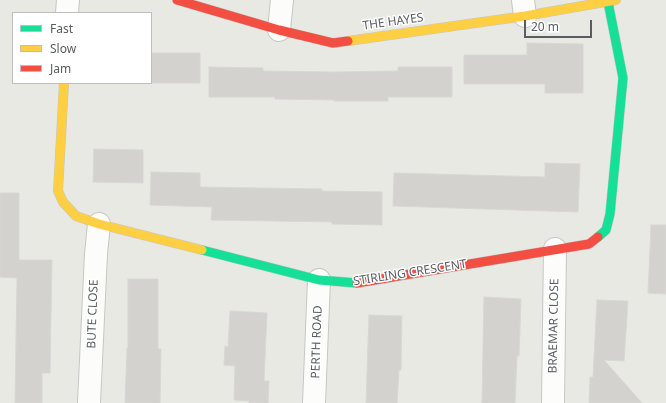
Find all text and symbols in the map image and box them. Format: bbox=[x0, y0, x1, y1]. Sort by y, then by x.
street label: THE HAYES bbox=[362, 11, 424, 33]
legend bbox=[12, 12, 152, 84]
scale bar bbox=[526, 12, 594, 38]
text: 20 m bbox=[531, 18, 559, 35]
text: Fast bbox=[50, 20, 73, 37]
text: Slow bbox=[50, 40, 76, 57]
text: Jam bbox=[50, 60, 71, 77]
street label: STIRLING CRESCENT bbox=[352, 257, 468, 289]
street label: BRAEMAR CLOSE bbox=[546, 278, 562, 374]
street label: BUTE CLOSE bbox=[85, 279, 101, 349]
street label: PERTH ROAD bbox=[309, 305, 325, 379]

